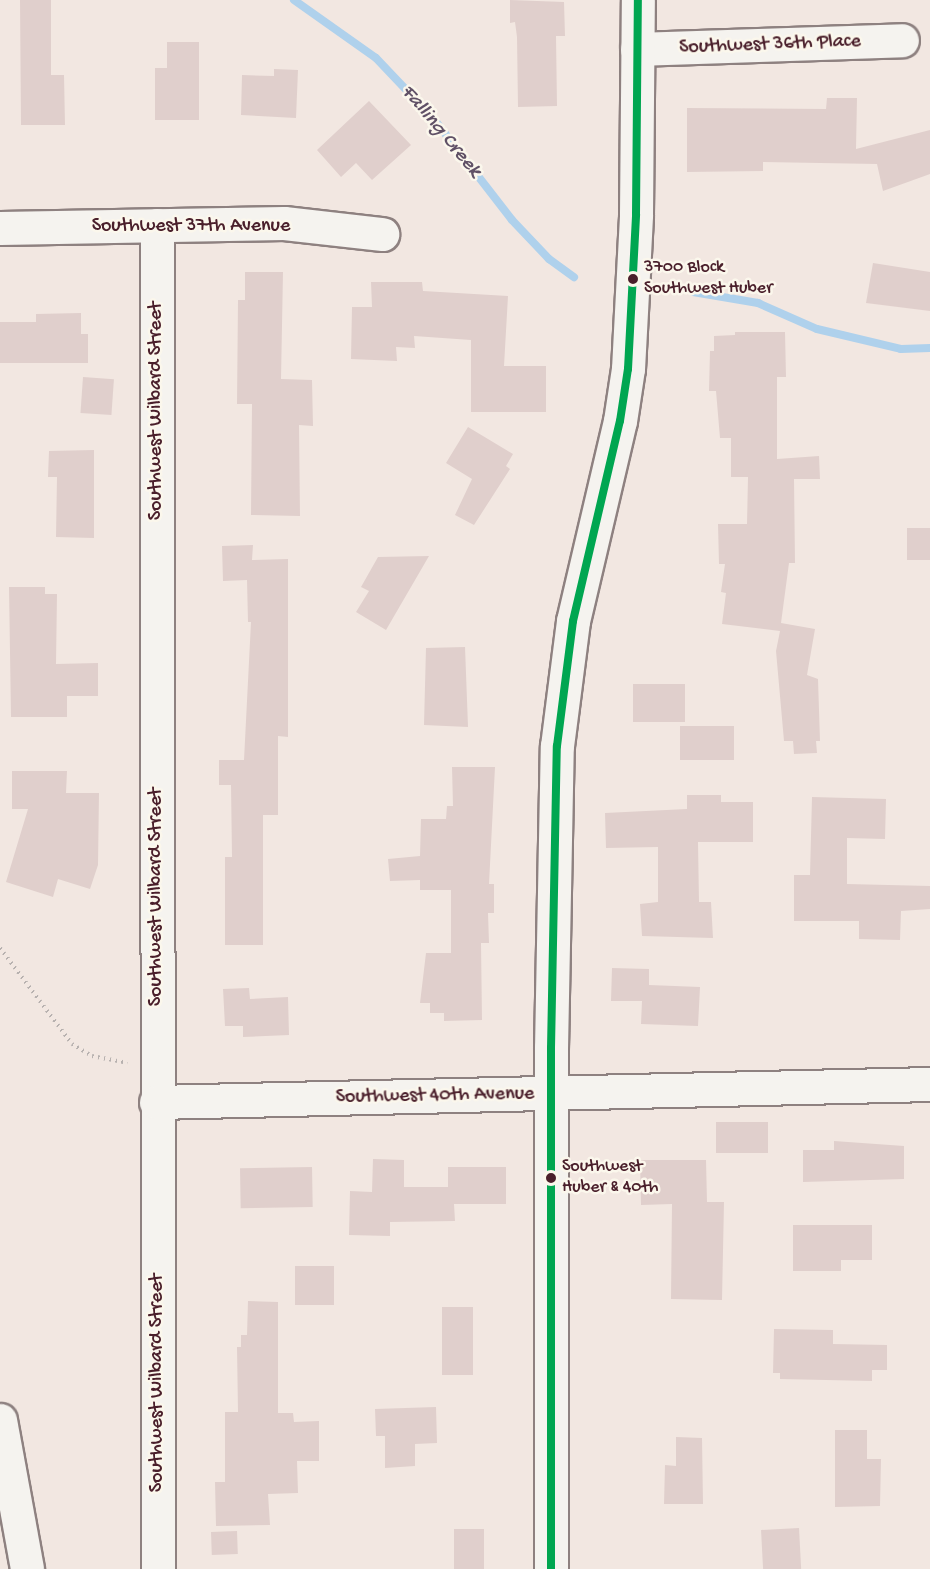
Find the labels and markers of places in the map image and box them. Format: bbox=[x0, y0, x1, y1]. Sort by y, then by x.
place label: 3700 Block Southwest Huber bbox=[644, 258, 773, 300]
marker: 3700 Block Southwest Huber bbox=[627, 273, 639, 285]
place label: Southwest Huber & 40th bbox=[562, 1157, 658, 1200]
marker: Southwest Huber & 40th bbox=[545, 1172, 557, 1184]

